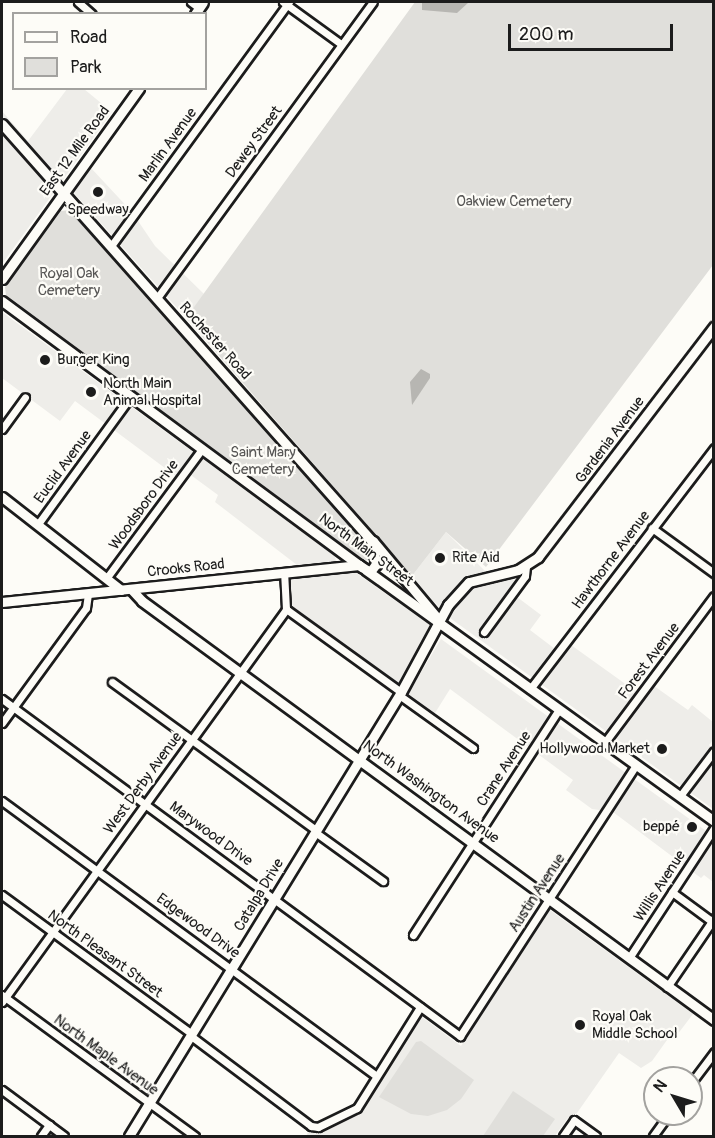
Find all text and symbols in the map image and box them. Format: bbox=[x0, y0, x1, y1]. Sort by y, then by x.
legend bbox=[12, 12, 207, 90]
scale bar bbox=[511, 12, 676, 50]
text: 200 m bbox=[519, 23, 574, 46]
text: Road bbox=[70, 26, 107, 49]
text: Park bbox=[70, 56, 102, 79]
street label: East 12 Mile Road bbox=[36, 102, 114, 200]
street label: Dewey Street bbox=[222, 102, 286, 182]
street label: Marlin Avenue bbox=[135, 104, 201, 186]
marker: Speedway bbox=[91, 185, 105, 199]
park label: Oakview Cemetery bbox=[456, 193, 572, 211]
place label: Speedway bbox=[67, 201, 129, 219]
park label: Royal Oak Cemetery bbox=[38, 264, 100, 299]
street label: Rochester Road bbox=[175, 298, 255, 384]
place label: Burger King bbox=[57, 351, 130, 369]
marker: Burger King bbox=[38, 353, 52, 367]
place label: North Main Animal Hospital bbox=[103, 374, 201, 409]
marker: North Main Animal Hospital bbox=[84, 385, 98, 399]
street label: Gardenia Avenue bbox=[571, 393, 649, 487]
street label: Euclid Avenue bbox=[30, 427, 96, 507]
park label: Saint Mary Cemetery bbox=[230, 443, 296, 478]
street label: Woodsboro Drive bbox=[105, 457, 183, 553]
street label: Hawthorne Avenue bbox=[568, 507, 654, 613]
street label: North Main Street bbox=[315, 510, 417, 590]
place label: Rite Aid bbox=[452, 549, 500, 567]
marker: Rite Aid bbox=[433, 551, 447, 565]
street label: Crooks Road bbox=[146, 555, 226, 581]
street label: Forest Avenue bbox=[614, 619, 684, 703]
street label: Crane Avenue bbox=[473, 728, 535, 810]
street label: West Derby Avenue bbox=[100, 729, 186, 837]
street label: North Washington Avenue bbox=[359, 737, 503, 847]
place label: Hollywood Market bbox=[539, 740, 650, 758]
marker: Hollywood Market bbox=[655, 742, 669, 756]
street label: Marywood Drive bbox=[166, 798, 256, 870]
place label: beppé bbox=[643, 818, 680, 836]
marker: beppé bbox=[685, 820, 699, 834]
street label: Willis Avenue bbox=[630, 847, 690, 925]
street label: Austin Avenue bbox=[505, 850, 569, 936]
street label: Catalpa Drive bbox=[230, 855, 288, 935]
street label: Edgewood Drive bbox=[153, 890, 243, 962]
street label: North Pleasant Street bbox=[44, 906, 166, 1002]
place label: Royal Oak Middle School bbox=[592, 1007, 677, 1042]
street label: North Maple Avenue bbox=[50, 1011, 162, 1099]
marker: Royal Oak Middle School bbox=[573, 1018, 587, 1032]
north arrow bbox=[643, 1066, 703, 1126]
text: N bbox=[649, 1076, 672, 1097]

